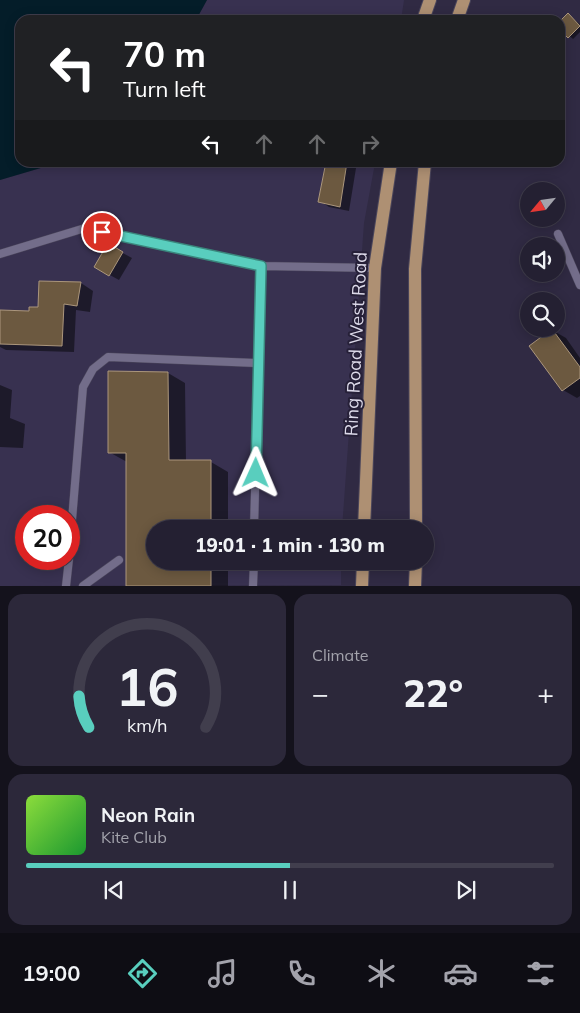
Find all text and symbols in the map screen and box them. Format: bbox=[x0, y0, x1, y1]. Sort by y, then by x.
text: 70 m bbox=[123, 32, 206, 76]
icon: left bbox=[40, 35, 105, 100]
text: Turn left bbox=[123, 75, 206, 103]
icon: left bbox=[197, 130, 225, 158]
icon: ahead bbox=[250, 130, 278, 158]
icon: ahead bbox=[303, 130, 331, 158]
icon: right bbox=[356, 130, 384, 158]
north arrow bbox=[520, 182, 565, 228]
map controls bbox=[520, 182, 565, 337]
pin bbox=[81, 211, 123, 253]
icon: arrive bbox=[88, 218, 116, 246]
button: sound bbox=[520, 237, 565, 282]
street label: Ring Road West Road bbox=[339, 251, 372, 437]
button: search bbox=[520, 292, 565, 337]
position arrow bbox=[229, 446, 281, 498]
speed limit sign: 20 bbox=[15, 505, 80, 570]
text: 19:01 · 1 min · 130 m bbox=[195, 533, 385, 557]
text: Climate bbox=[312, 645, 368, 665]
text: 16 bbox=[116, 654, 178, 719]
text: 22° bbox=[403, 669, 463, 717]
text: − bbox=[312, 676, 329, 711]
text: + bbox=[537, 676, 554, 711]
text: km/h bbox=[127, 714, 167, 736]
text: Neon Rain bbox=[101, 803, 195, 827]
text: Kite Club bbox=[101, 827, 167, 847]
icon: previous bbox=[100, 876, 128, 904]
icon: pause bbox=[276, 876, 304, 904]
icon: next bbox=[452, 876, 480, 904]
icon: directions bbox=[125, 956, 160, 991]
icon: music bbox=[205, 956, 240, 991]
icon: phone bbox=[284, 956, 319, 991]
icon: climate bbox=[364, 956, 399, 991]
icon: car bbox=[443, 956, 478, 991]
icon: filters bbox=[523, 956, 558, 991]
text: 19:00 bbox=[22, 959, 81, 987]

